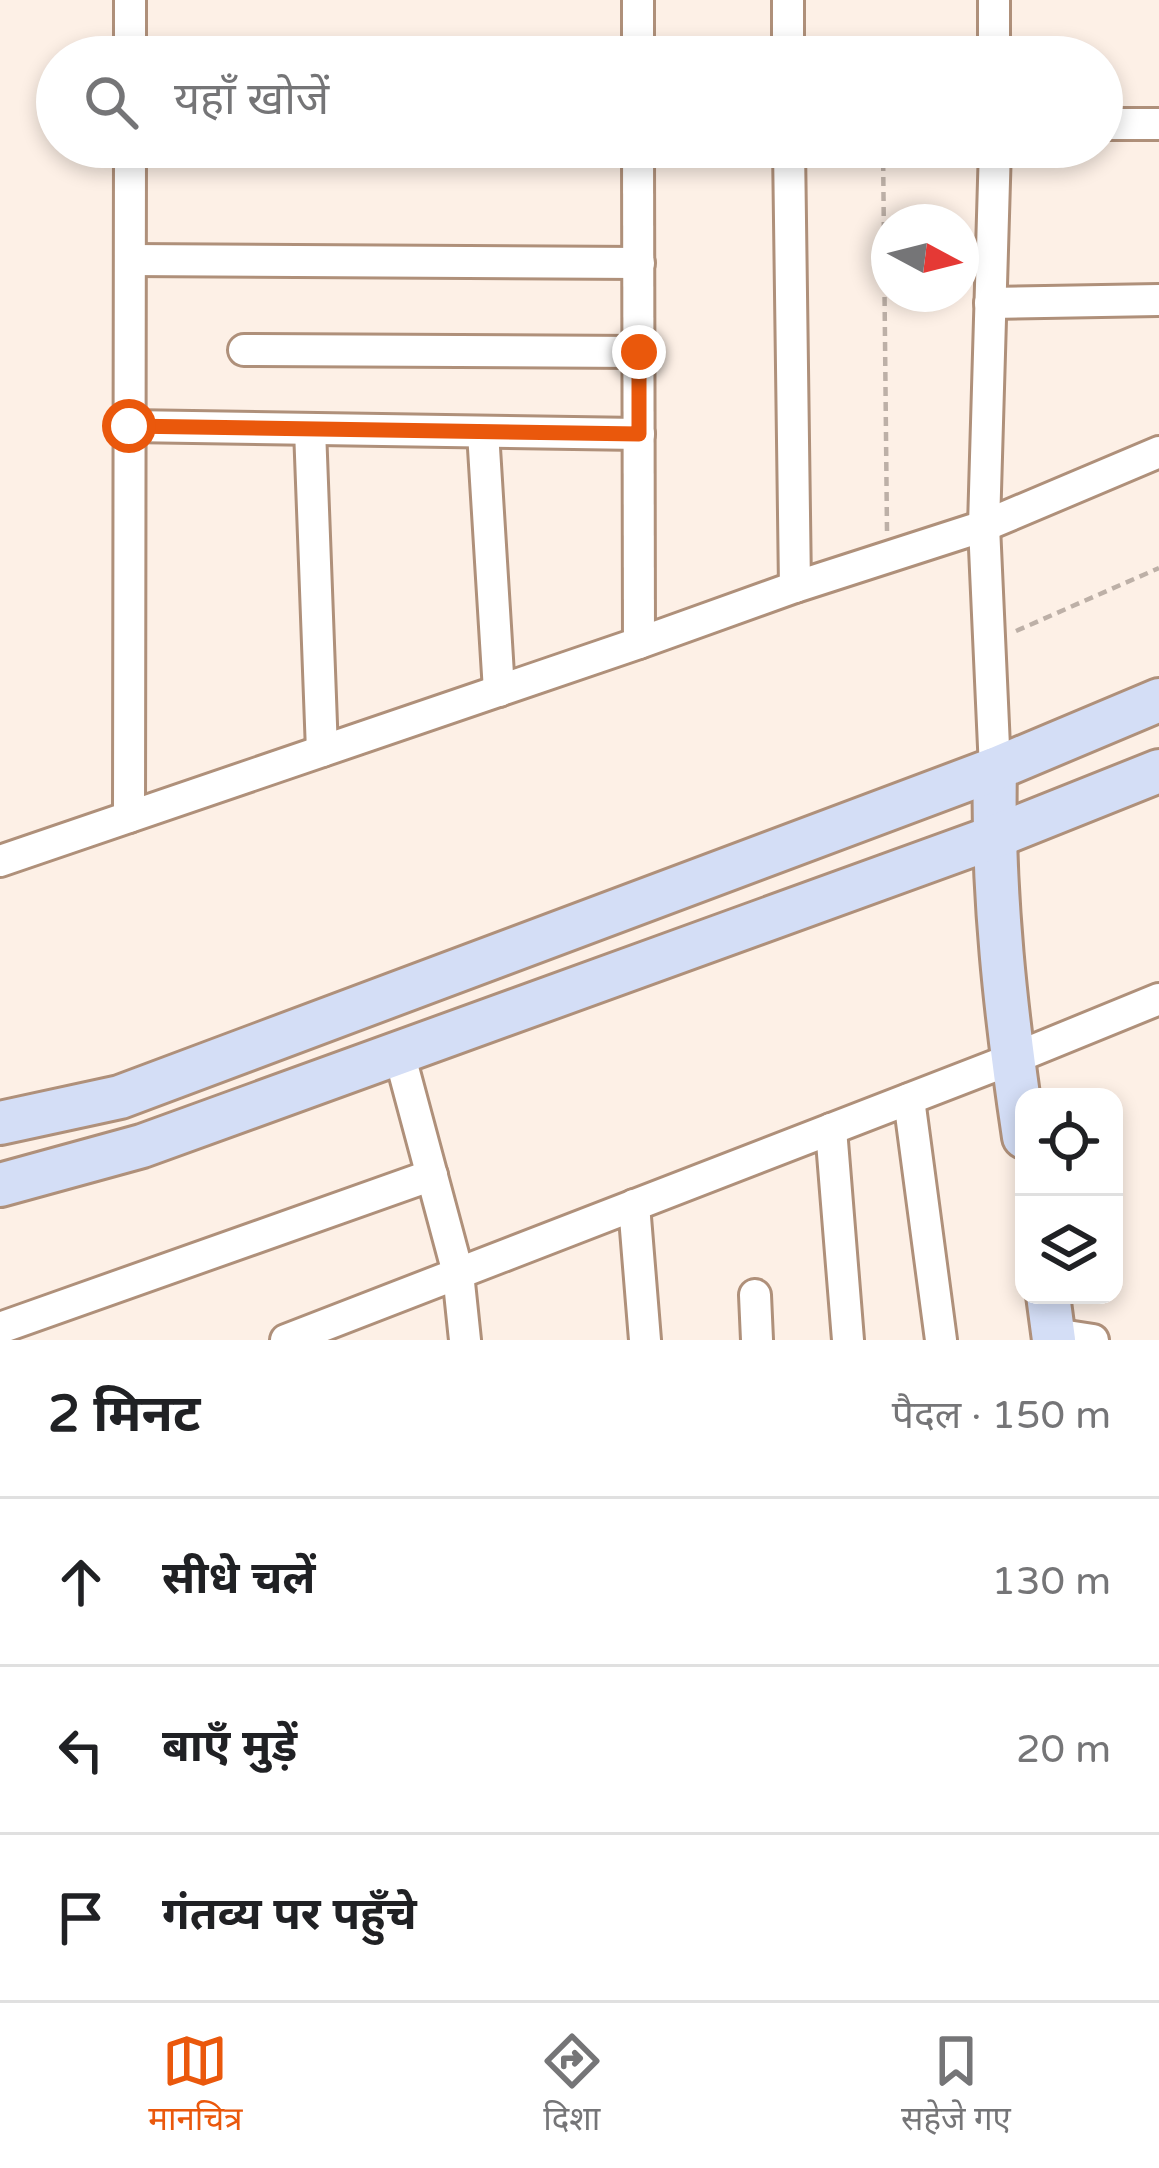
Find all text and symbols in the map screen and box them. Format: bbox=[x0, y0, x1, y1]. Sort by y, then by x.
search box bbox=[36, 36, 1123, 168]
icon: search bbox=[78, 69, 144, 135]
text: यहाँ खोजें bbox=[174, 73, 329, 127]
north arrow bbox=[871, 204, 979, 312]
route end bbox=[612, 325, 666, 379]
route start bbox=[102, 399, 156, 453]
map controls bbox=[1015, 1088, 1123, 1304]
button: locate bbox=[1015, 1088, 1123, 1196]
button: layers bbox=[1015, 1196, 1123, 1304]
text: 2 मिनट bbox=[48, 1384, 200, 1446]
text: पैदल · 150 m bbox=[892, 1392, 1111, 1439]
icon: ahead bbox=[48, 1549, 114, 1615]
text: सीधे चलें bbox=[162, 1552, 316, 1606]
text: 130 m bbox=[992, 1558, 1111, 1605]
icon: left bbox=[48, 1717, 114, 1783]
text: बाएँ मुड़ें bbox=[162, 1720, 297, 1774]
text: 20 m bbox=[1016, 1726, 1111, 1773]
icon: arrive bbox=[48, 1885, 114, 1951]
text: गंतव्य पर पहुँचे bbox=[162, 1888, 417, 1942]
tab: मानचित्र bbox=[148, 2028, 242, 2143]
tab: दिशा bbox=[539, 2028, 605, 2143]
tab: सहेजे गए bbox=[901, 2028, 1011, 2143]

